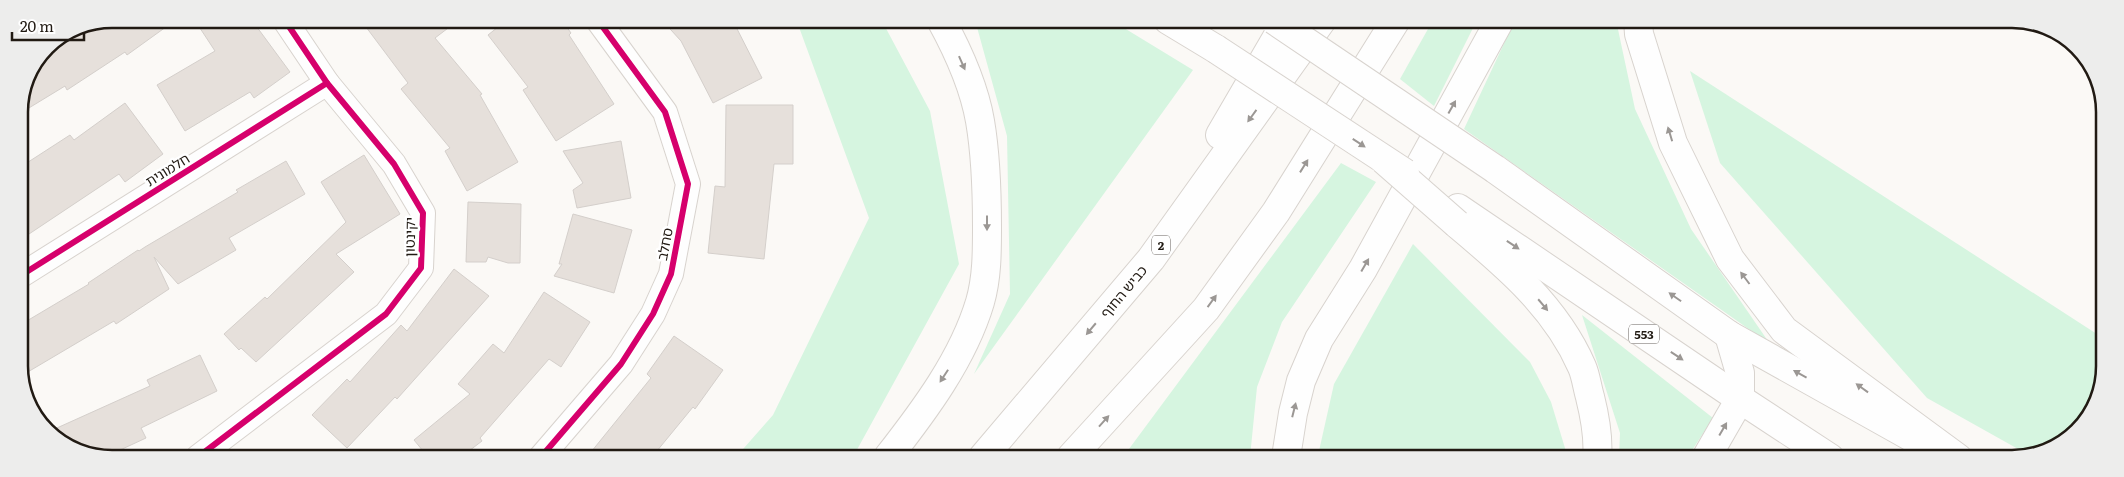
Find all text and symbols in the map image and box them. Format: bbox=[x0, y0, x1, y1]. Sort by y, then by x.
scale bar bbox=[12, 10, 85, 42]
text: 20 m bbox=[20, 14, 54, 37]
one-way arrow bbox=[959, 56, 967, 70]
one-way arrow bbox=[1448, 100, 1456, 114]
one-way arrow bbox=[1247, 109, 1258, 122]
one-way arrow bbox=[1666, 126, 1674, 141]
one-way arrow bbox=[1352, 138, 1365, 148]
street label: חלמונית bbox=[141, 148, 193, 190]
one-way arrow bbox=[1300, 160, 1309, 173]
one-way arrow bbox=[983, 215, 991, 231]
street label: יקינטון bbox=[399, 217, 419, 257]
street label: סחלב bbox=[651, 226, 677, 262]
road number: 2 bbox=[1152, 236, 1170, 254]
one-way arrow bbox=[1507, 240, 1520, 250]
one-way arrow bbox=[1361, 257, 1369, 272]
street label: כביש החוף bbox=[1095, 260, 1151, 322]
one-way arrow bbox=[1739, 272, 1750, 285]
one-way arrow bbox=[1669, 291, 1682, 302]
one-way arrow bbox=[1207, 294, 1217, 307]
one-way arrow bbox=[1538, 299, 1549, 312]
one-way arrow bbox=[1086, 323, 1097, 335]
road number: 553 bbox=[1629, 324, 1659, 344]
one-way arrow bbox=[1670, 351, 1683, 361]
one-way arrow bbox=[940, 369, 949, 383]
one-way arrow bbox=[1793, 370, 1806, 379]
one-way arrow bbox=[1856, 382, 1869, 393]
one-way arrow bbox=[1290, 402, 1298, 417]
one-way arrow bbox=[1098, 416, 1110, 428]
one-way arrow bbox=[1719, 422, 1728, 435]

